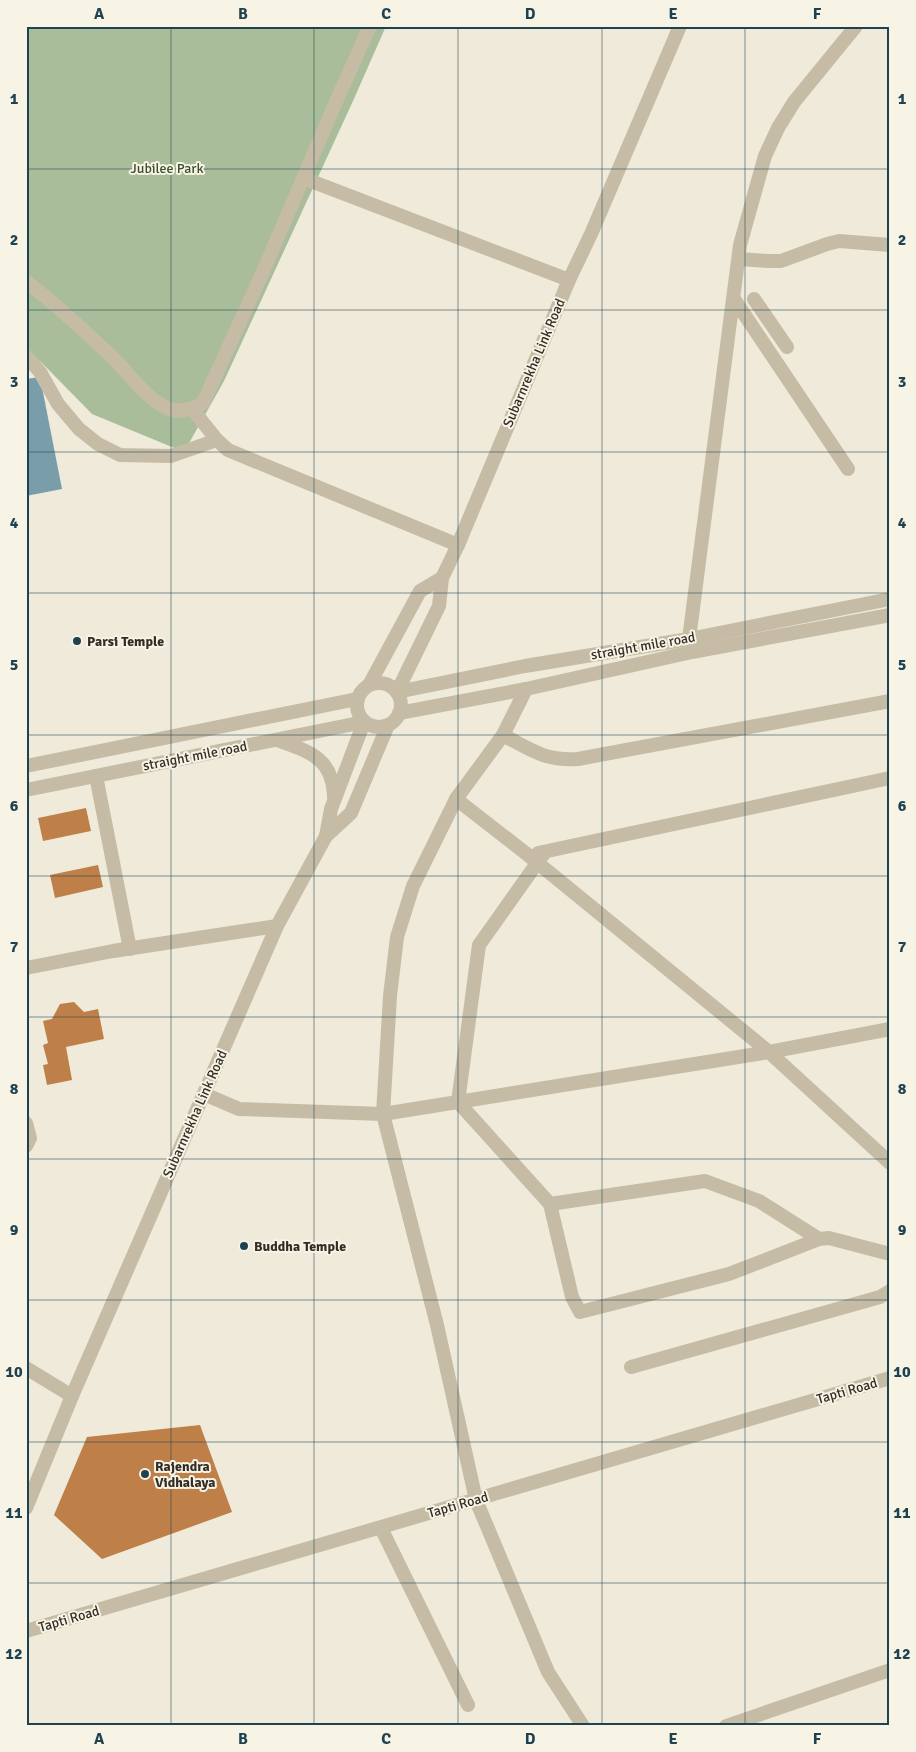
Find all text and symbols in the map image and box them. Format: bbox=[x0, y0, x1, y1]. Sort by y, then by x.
text: A bbox=[94, 4, 105, 24]
text: B bbox=[238, 4, 248, 24]
text: C bbox=[381, 4, 391, 24]
text: D bbox=[525, 4, 536, 24]
text: E bbox=[668, 4, 678, 24]
text: F bbox=[813, 4, 822, 24]
text: 1 bbox=[10, 89, 19, 109]
text: 1 bbox=[898, 89, 907, 109]
park label: Jubilee Park bbox=[130, 160, 204, 177]
text: 2 bbox=[10, 230, 18, 250]
text: 2 bbox=[898, 230, 906, 250]
street label: Subarnrekha Link Road bbox=[499, 296, 569, 430]
text: 3 bbox=[10, 372, 18, 392]
text: 3 bbox=[898, 372, 906, 392]
text: 4 bbox=[10, 513, 19, 533]
text: 4 bbox=[898, 513, 907, 533]
street label: straight mile road bbox=[590, 628, 696, 664]
place label: Parsi Temple bbox=[87, 633, 164, 650]
marker: Parsi Temple bbox=[71, 635, 83, 647]
text: 5 bbox=[10, 655, 18, 675]
text: 5 bbox=[898, 655, 906, 675]
street label: straight mile road bbox=[142, 738, 248, 774]
text: 6 bbox=[10, 796, 19, 816]
text: 6 bbox=[898, 796, 907, 816]
text: 7 bbox=[10, 937, 19, 957]
text: 7 bbox=[898, 937, 907, 957]
street label: Subarnrekha Link Road bbox=[159, 1048, 231, 1180]
text: 8 bbox=[10, 1079, 19, 1099]
text: 8 bbox=[898, 1079, 907, 1099]
text: 9 bbox=[10, 1220, 19, 1240]
text: 9 bbox=[898, 1220, 907, 1240]
place label: Buddha Temple bbox=[254, 1238, 346, 1255]
marker: Buddha Temple bbox=[238, 1240, 250, 1252]
text: 10 bbox=[5, 1362, 23, 1382]
text: 10 bbox=[893, 1362, 911, 1382]
street label: Tapti Road bbox=[815, 1374, 879, 1408]
place label: Rajendra Vidhalaya bbox=[155, 1458, 215, 1491]
marker: Rajendra Vidhalaya bbox=[139, 1468, 151, 1480]
street label: Tapti Road bbox=[426, 1488, 490, 1522]
text: 11 bbox=[5, 1503, 23, 1523]
text: 11 bbox=[893, 1503, 911, 1523]
street label: Tapti Road bbox=[37, 1602, 101, 1636]
text: 12 bbox=[5, 1644, 23, 1664]
text: 12 bbox=[893, 1644, 911, 1664]
text: A bbox=[94, 1729, 105, 1749]
text: B bbox=[238, 1729, 248, 1749]
text: C bbox=[381, 1729, 391, 1749]
text: D bbox=[525, 1729, 536, 1749]
text: E bbox=[668, 1729, 678, 1749]
text: F bbox=[813, 1729, 822, 1749]

